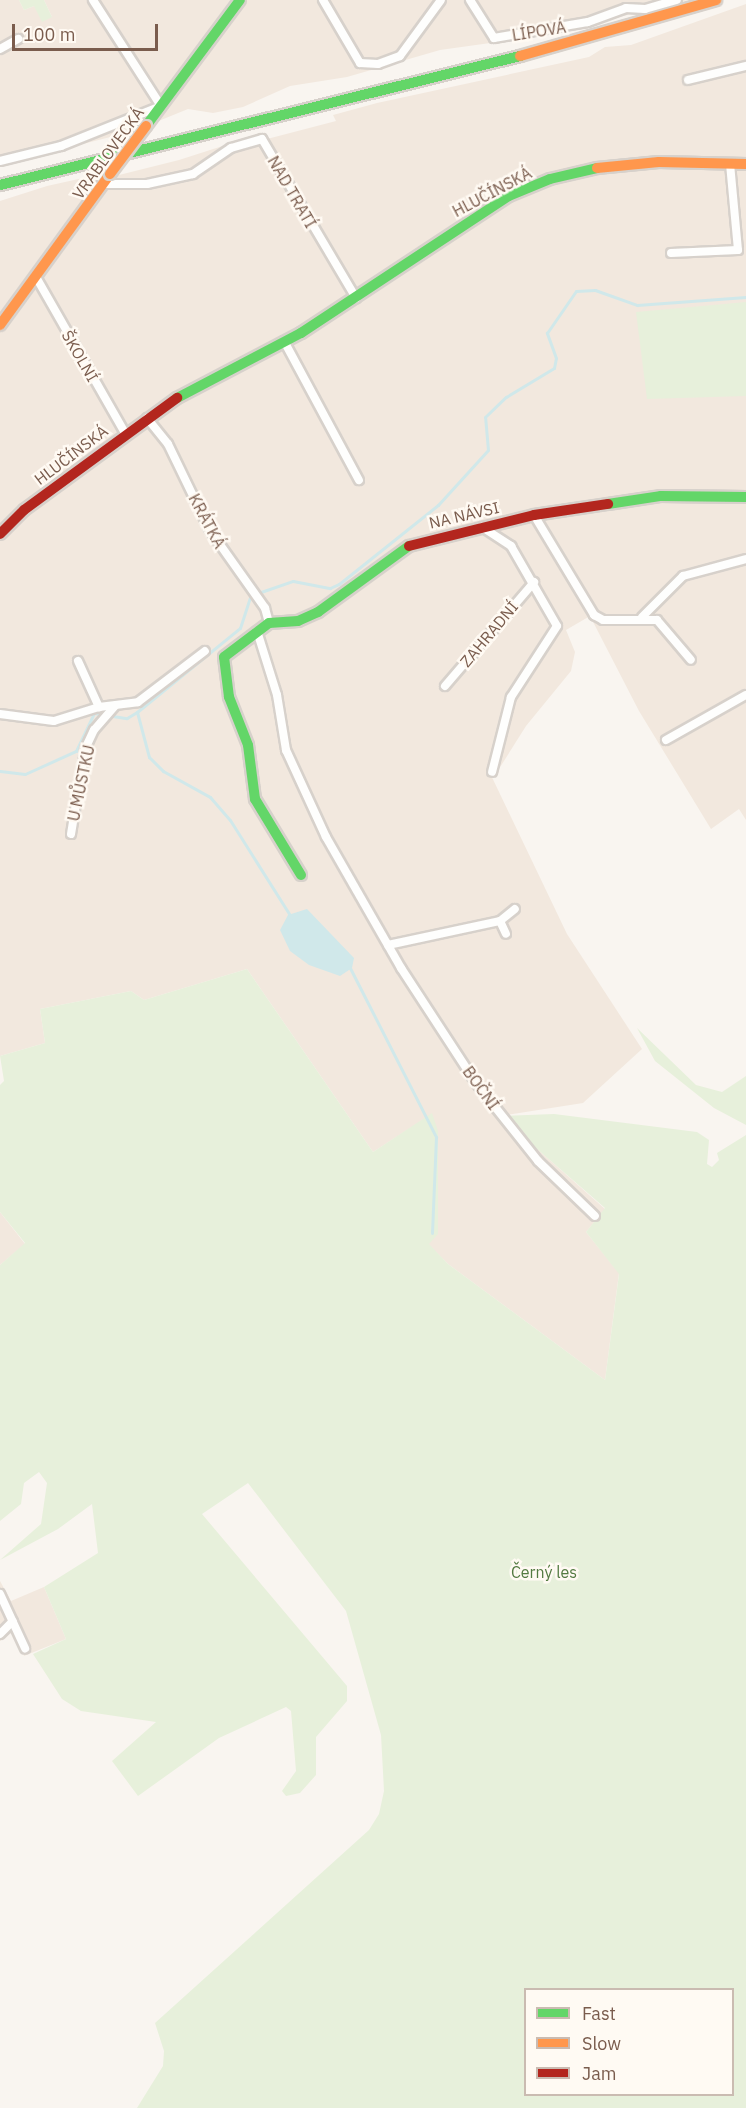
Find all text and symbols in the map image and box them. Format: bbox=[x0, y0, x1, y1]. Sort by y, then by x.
scale bar bbox=[15, 12, 160, 50]
street label: LÍPOVÁ bbox=[511, 17, 567, 45]
text: 100 m bbox=[23, 23, 75, 46]
street label: VRABLOVECKÁ bbox=[68, 103, 148, 203]
street label: NAD TRATÍ bbox=[264, 153, 320, 231]
street label: HLUČÍNSKÁ bbox=[449, 163, 535, 221]
street label: ŠKOLNÍ bbox=[58, 327, 102, 385]
street label: HLUČÍNSKÁ bbox=[30, 421, 112, 489]
street label: KRÁTKÁ bbox=[185, 490, 229, 552]
street label: NA NÁVSI bbox=[427, 498, 501, 532]
street label: ZAHRADNÍ bbox=[456, 597, 522, 671]
street label: U MŮSTKU bbox=[64, 743, 98, 823]
street label: BOČNÍ bbox=[459, 1062, 503, 1114]
park label: Černý les bbox=[511, 1562, 577, 1582]
legend bbox=[524, 1988, 734, 2096]
text: Fast bbox=[582, 2002, 616, 2025]
text: Slow bbox=[582, 2032, 621, 2055]
text: Jam bbox=[582, 2062, 617, 2085]

